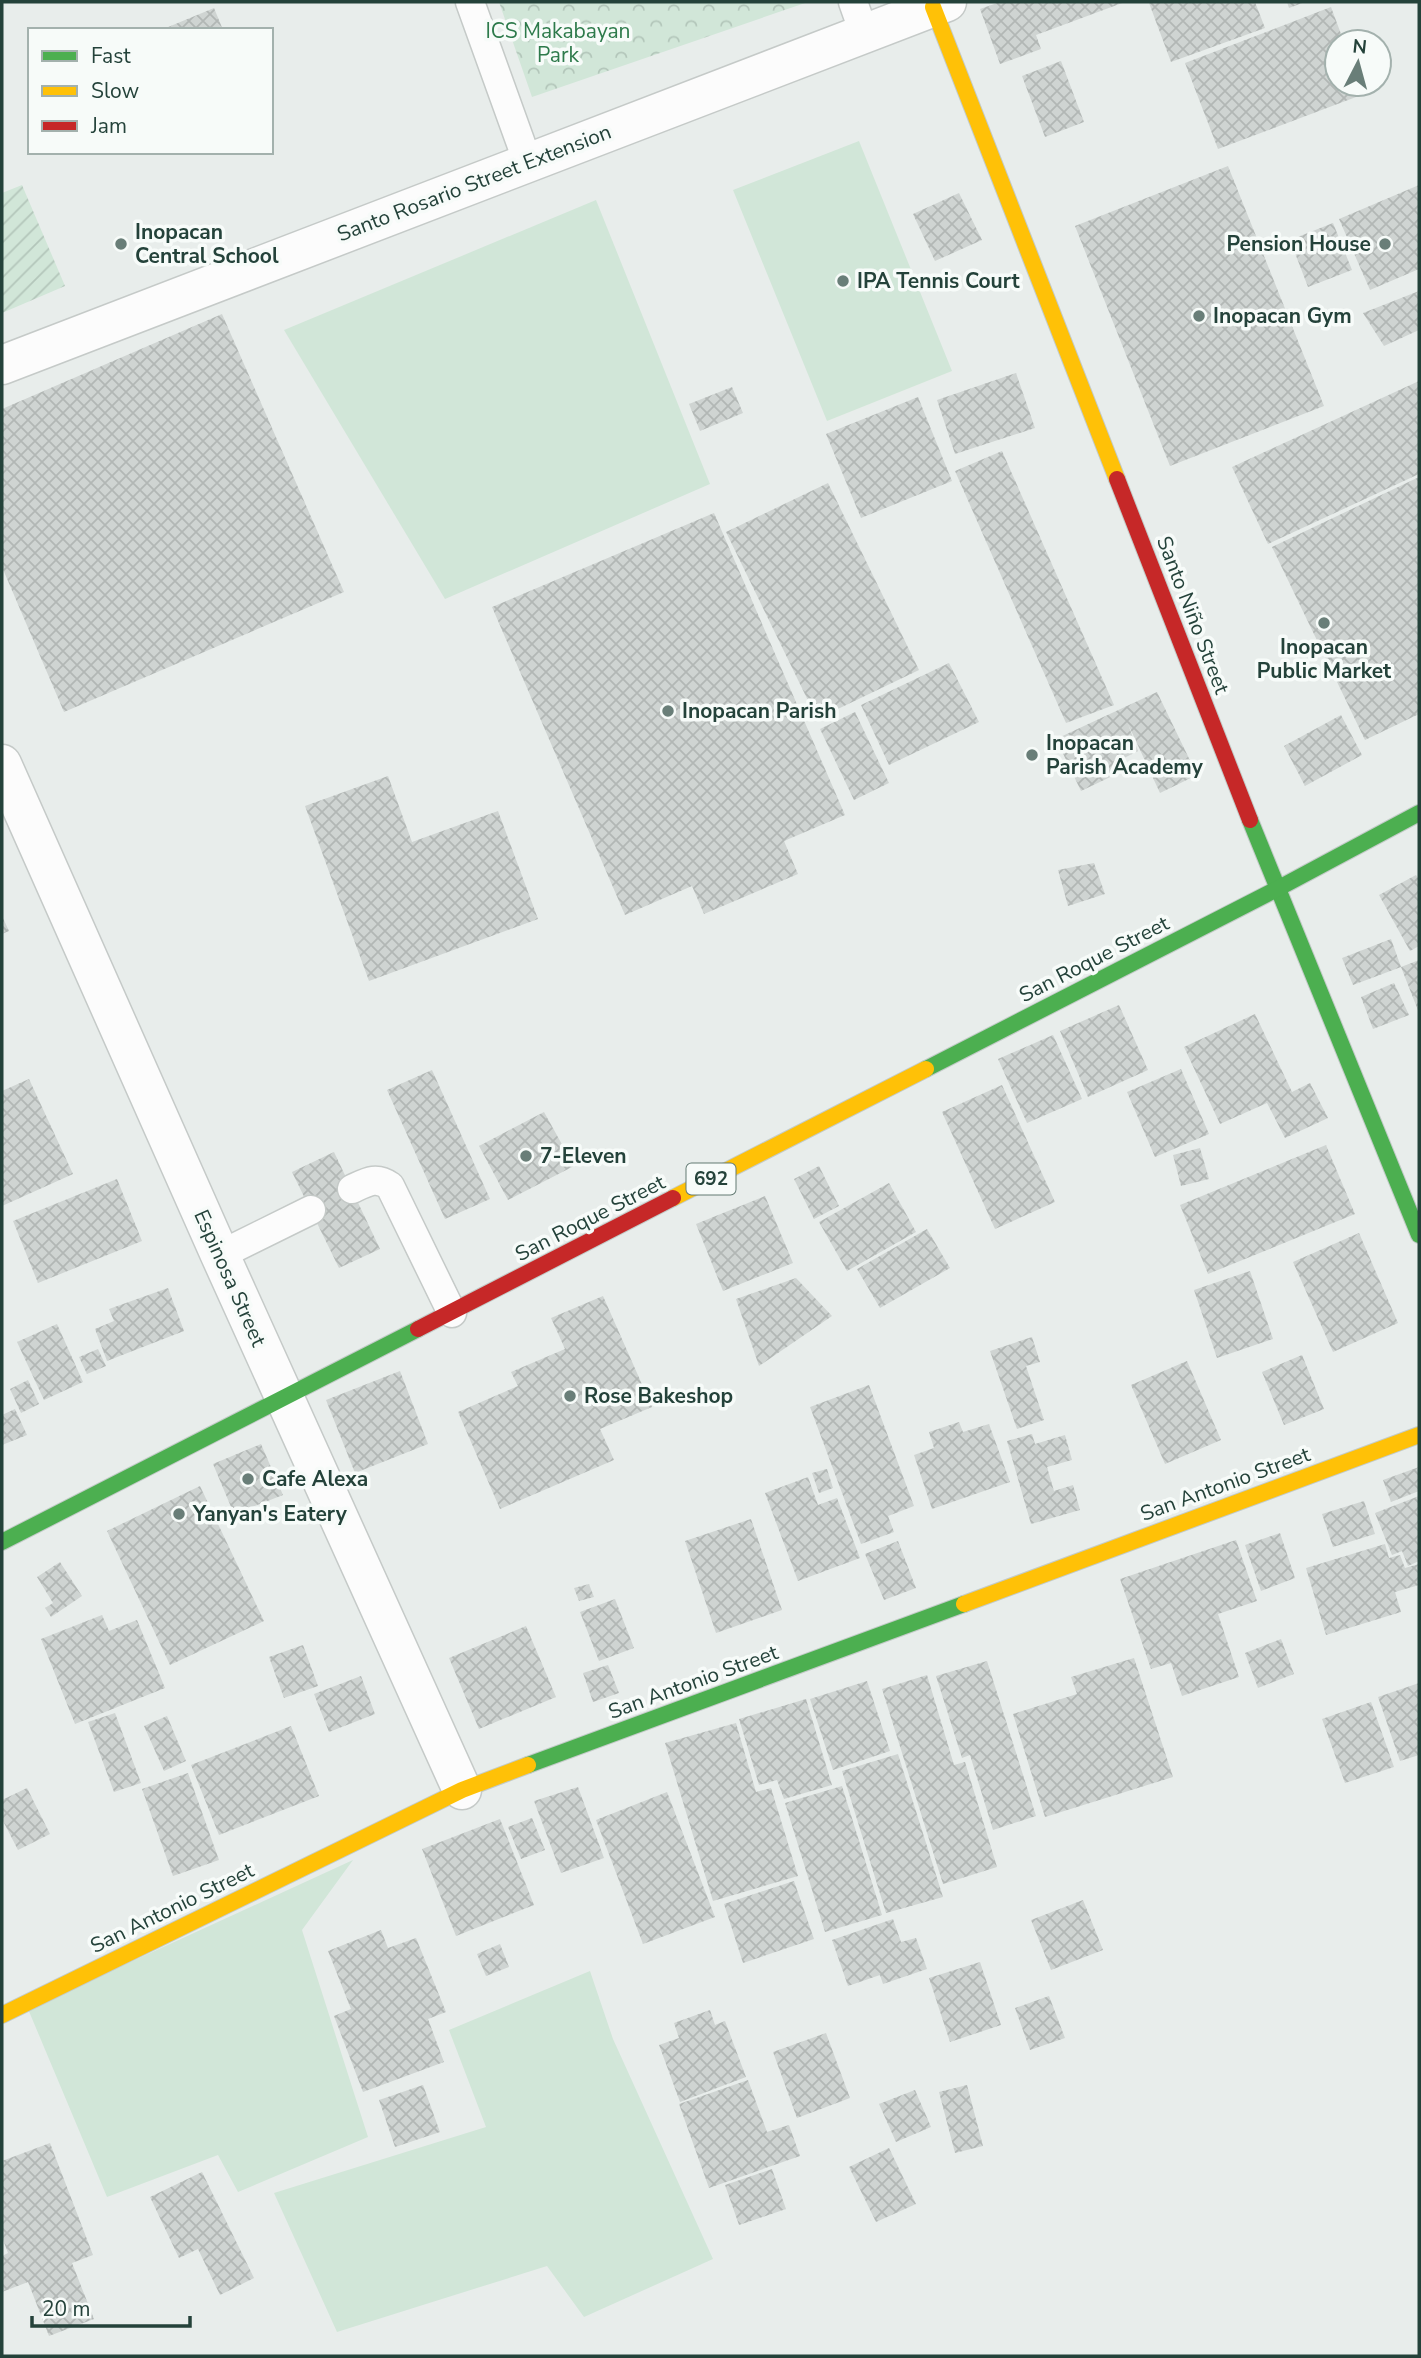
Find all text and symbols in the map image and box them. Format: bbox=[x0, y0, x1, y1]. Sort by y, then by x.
park label: ICS Makabayan Park bbox=[485, 17, 631, 69]
legend bbox=[28, 28, 273, 154]
north arrow bbox=[1323, 28, 1393, 98]
text: N bbox=[1351, 33, 1368, 61]
text: Fast bbox=[91, 42, 131, 70]
text: Slow bbox=[91, 77, 140, 105]
text: Jam bbox=[90, 112, 127, 140]
street label: Santo Rosario Street Extension bbox=[333, 118, 615, 248]
place label: Inopacan Central School bbox=[135, 218, 279, 270]
place label: Pension House bbox=[1226, 230, 1371, 258]
marker: Inopacan Central School bbox=[113, 236, 129, 252]
marker: Pension House bbox=[1377, 236, 1393, 252]
place label: IPA Tennis Court bbox=[857, 267, 1021, 295]
marker: IPA Tennis Court bbox=[835, 273, 851, 289]
place label: Inopacan Gym bbox=[1213, 302, 1352, 330]
marker: Inopacan Gym bbox=[1191, 308, 1207, 324]
street label: Santo Niño Street bbox=[1150, 532, 1236, 699]
marker: Inopacan Public Market bbox=[1316, 615, 1332, 631]
place label: Inopacan Public Market bbox=[1257, 633, 1392, 685]
place label: Inopacan Parish bbox=[682, 697, 836, 725]
marker: Inopacan Parish bbox=[660, 703, 676, 719]
place label: Inopacan Parish Academy bbox=[1046, 729, 1204, 781]
marker: Inopacan Parish Academy bbox=[1024, 747, 1040, 763]
street label: San Roque Street bbox=[1014, 909, 1174, 1009]
place label: 7-Eleven bbox=[540, 1142, 627, 1170]
marker: 7-Eleven bbox=[518, 1148, 534, 1164]
road number: 692 bbox=[686, 1163, 736, 1194]
street label: San Roque Street bbox=[510, 1168, 670, 1268]
street label: Espinosa Street bbox=[187, 1205, 273, 1351]
place label: Rose Bakeshop bbox=[584, 1382, 733, 1410]
marker: Rose Bakeshop bbox=[562, 1388, 578, 1404]
street label: San Antonio Street bbox=[1136, 1440, 1314, 1528]
place label: Cafe Alexa bbox=[262, 1465, 368, 1493]
marker: Cafe Alexa bbox=[240, 1471, 256, 1487]
place label: Yanyan's Eatery bbox=[192, 1500, 348, 1528]
marker: Yanyan's Eatery bbox=[171, 1506, 187, 1522]
street label: San Antonio Street bbox=[604, 1638, 782, 1726]
street label: San Antonio Street bbox=[86, 1856, 259, 1960]
scale bar bbox=[32, 2284, 189, 2328]
text: 20 m bbox=[42, 2295, 91, 2323]

